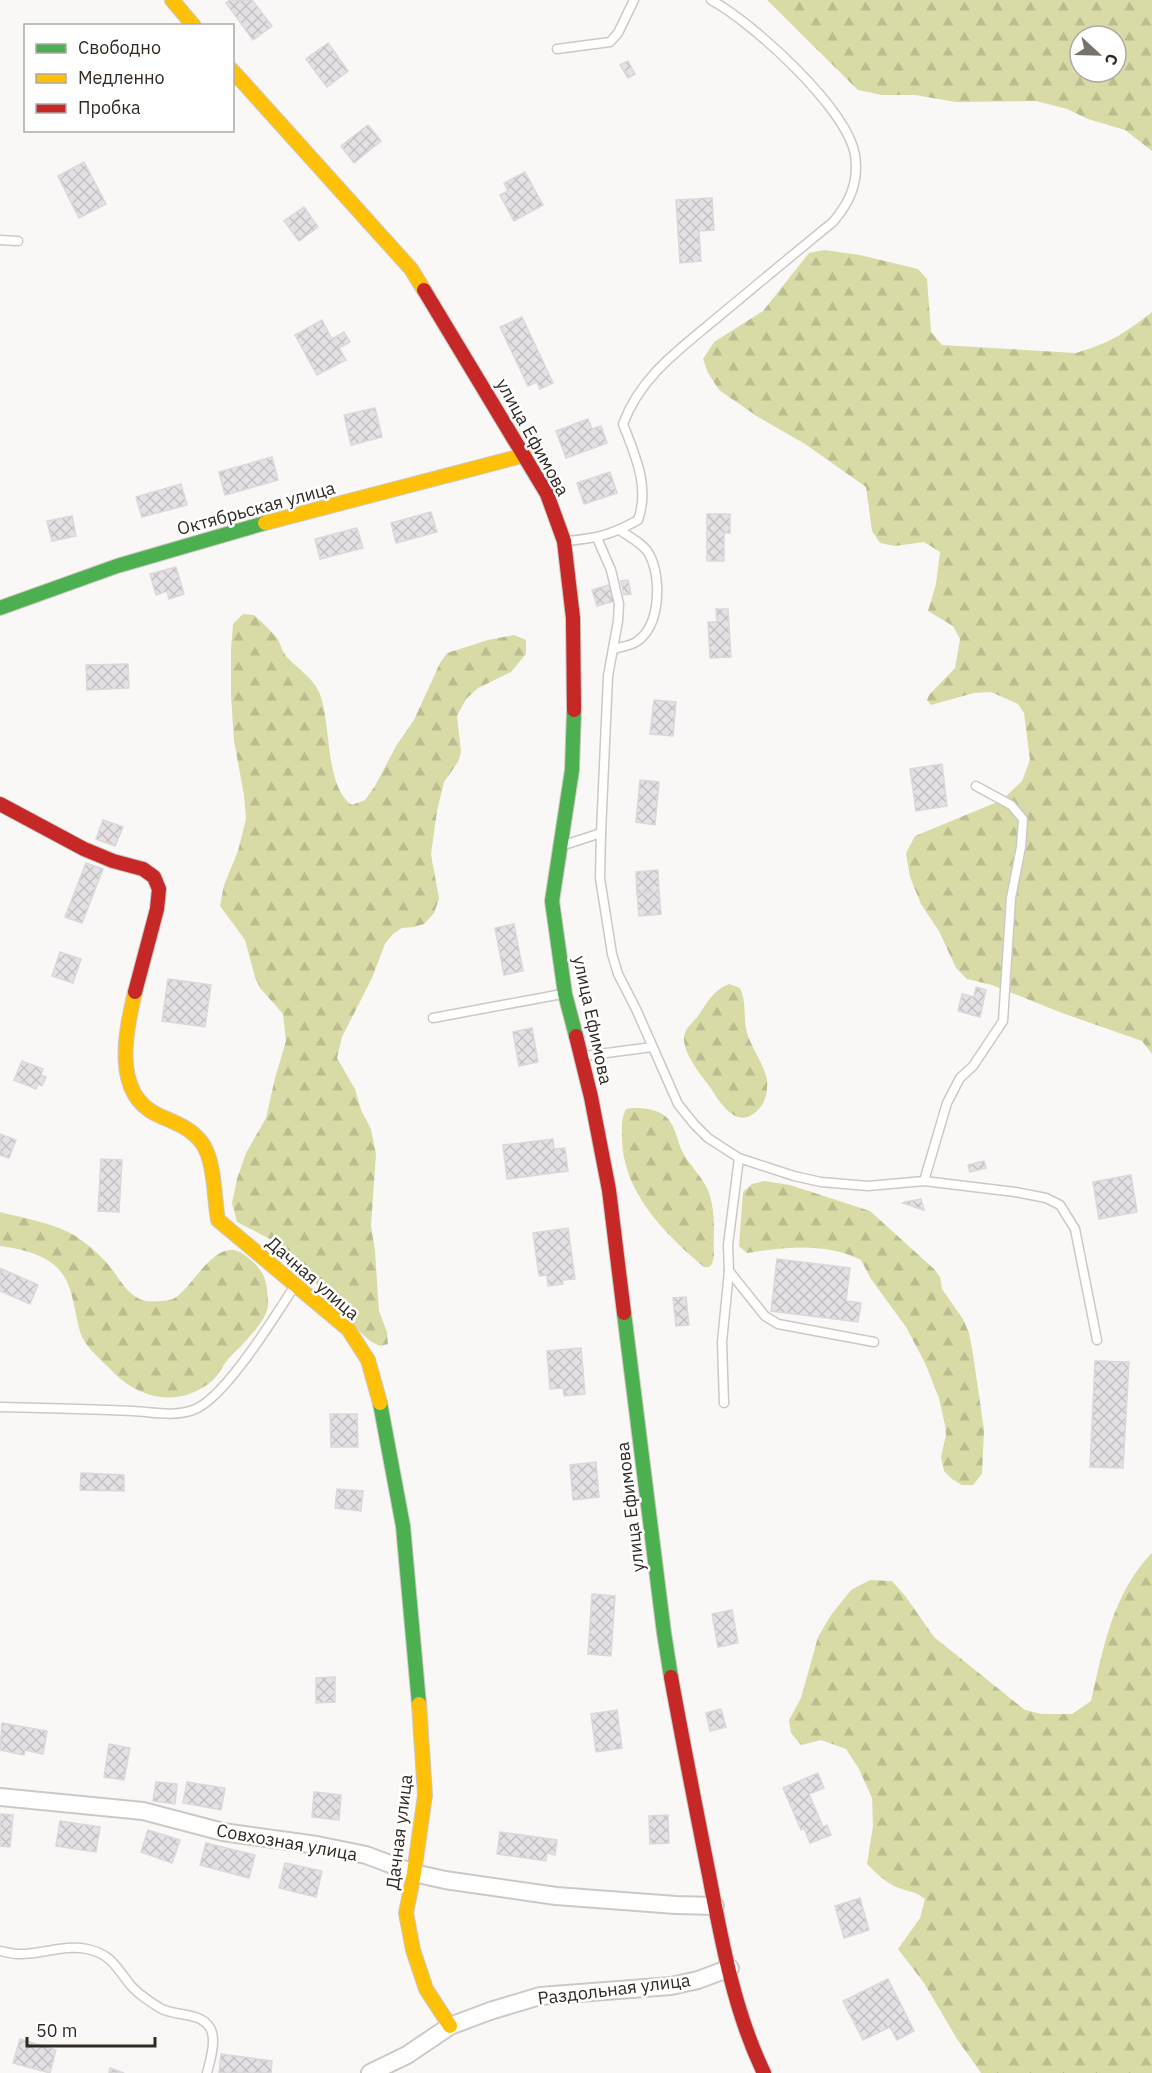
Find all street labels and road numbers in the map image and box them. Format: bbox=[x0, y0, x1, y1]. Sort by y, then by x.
street label: улица Ефимова bbox=[491, 374, 575, 500]
street label: Октябрьская улица bbox=[174, 476, 338, 540]
street label: улица Ефимова bbox=[568, 954, 618, 1087]
street label: Дачная улица bbox=[262, 1231, 365, 1325]
street label: улица Ефимова bbox=[611, 1440, 649, 1573]
street label: Дачная улица bbox=[381, 1773, 418, 1891]
street label: Совхозная улица bbox=[215, 1818, 360, 1866]
street label: Раздольная улица bbox=[536, 1968, 692, 2010]

